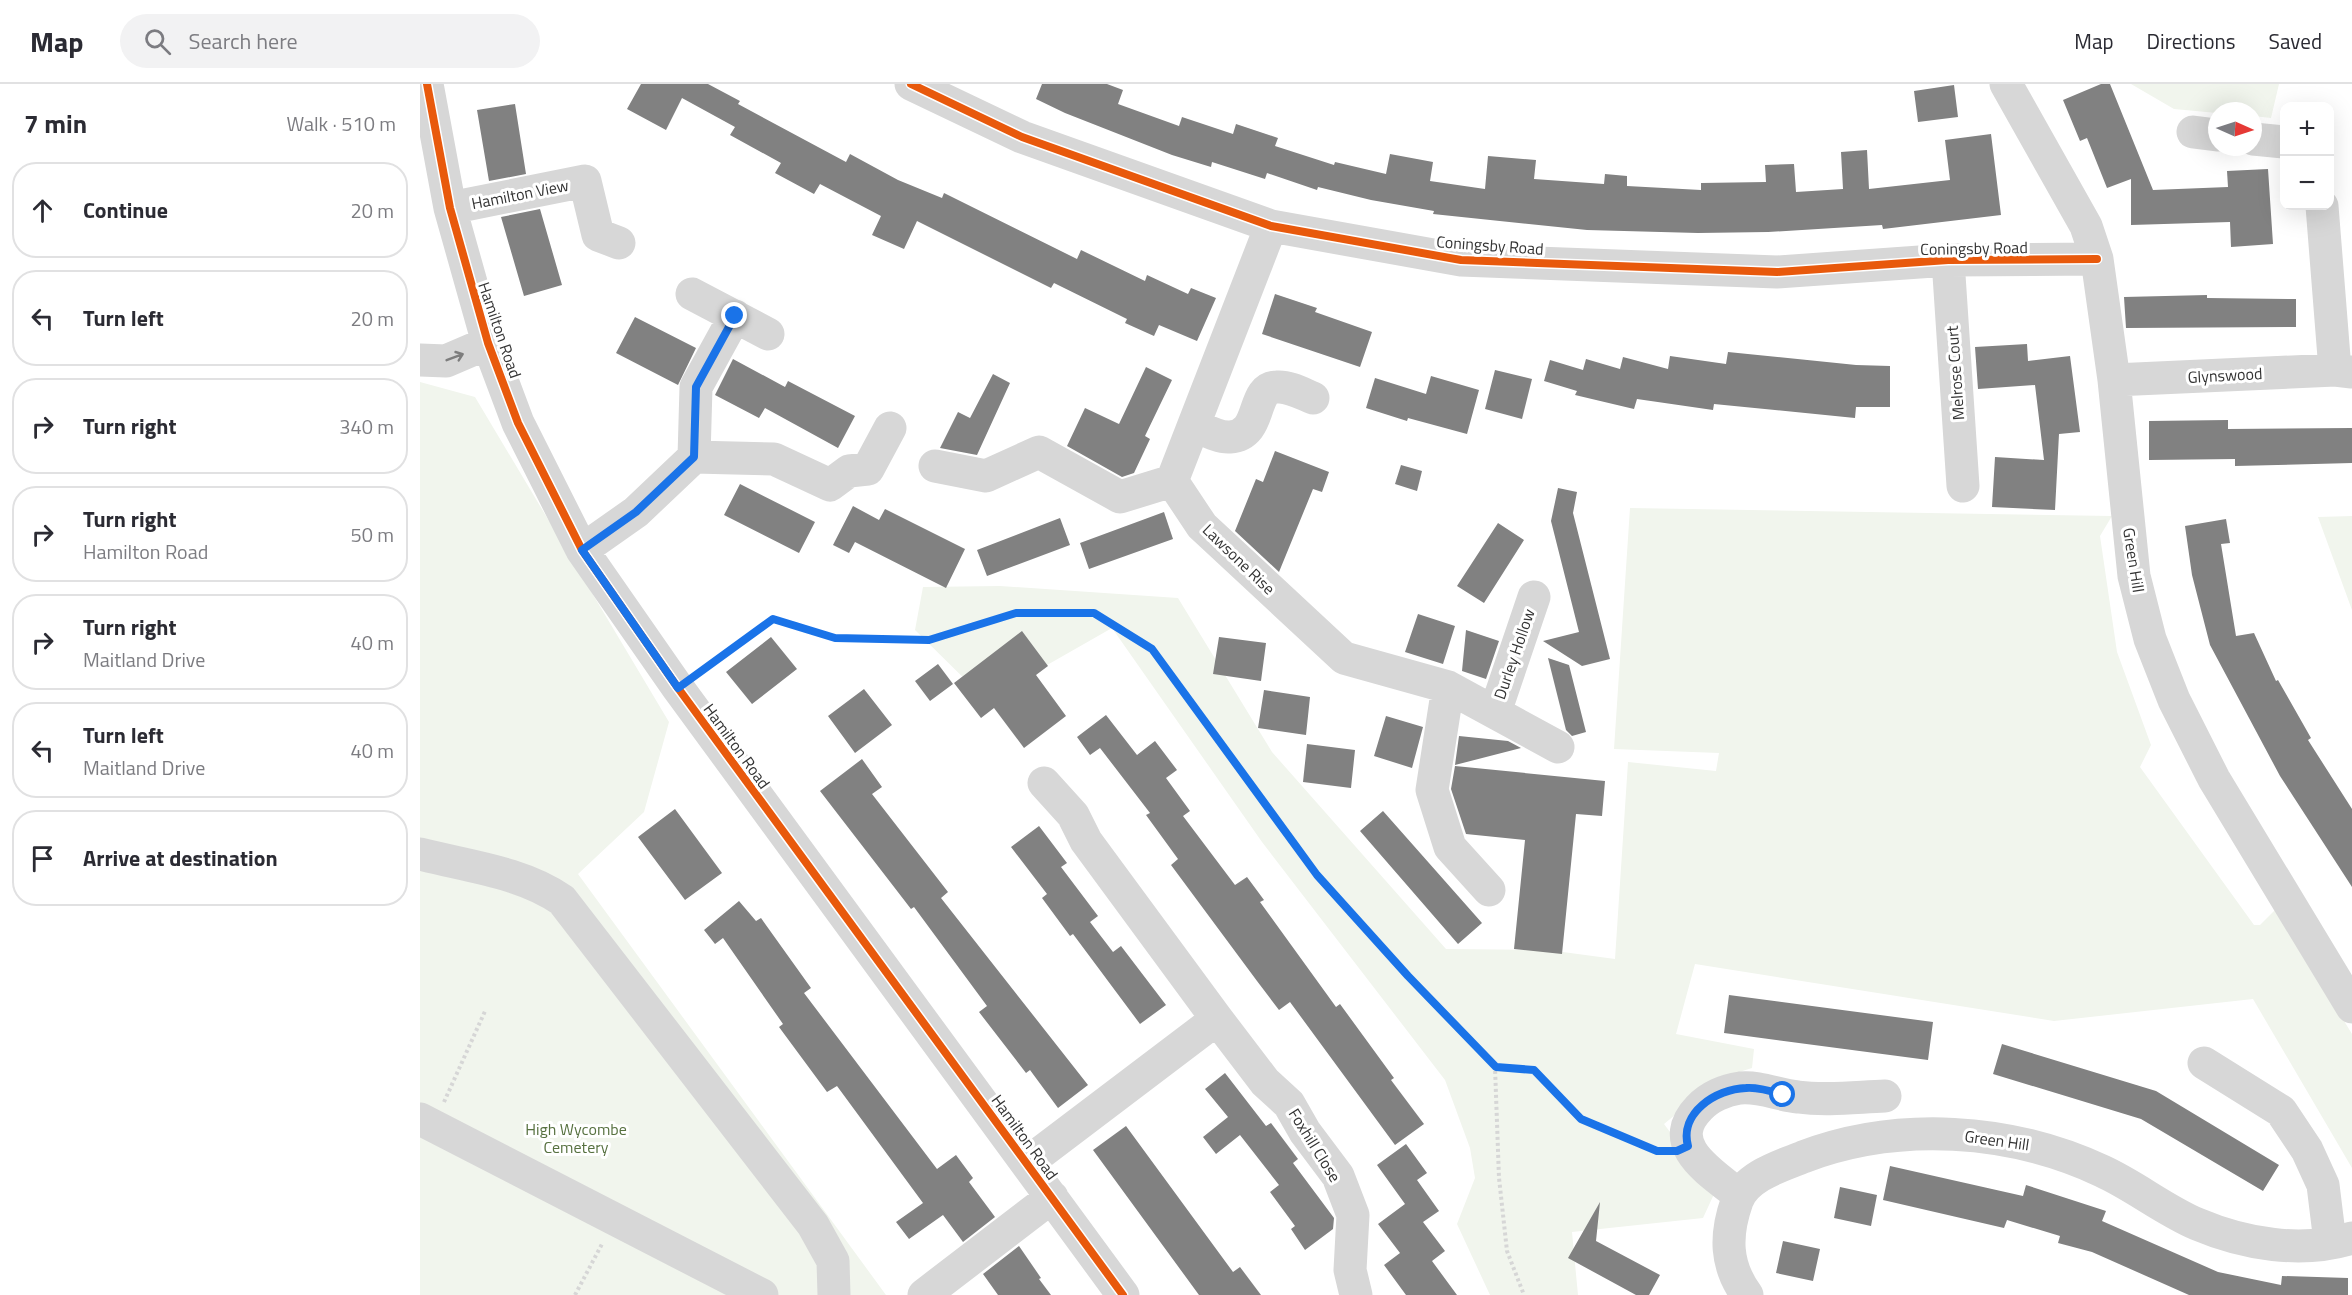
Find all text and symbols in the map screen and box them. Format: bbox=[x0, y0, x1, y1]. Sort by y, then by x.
search box bbox=[120, 14, 540, 68]
text: Map bbox=[30, 20, 84, 63]
text: Search here bbox=[189, 24, 298, 58]
icon: search bbox=[141, 25, 174, 58]
text: Map bbox=[2074, 25, 2114, 57]
text: Directions bbox=[2147, 25, 2236, 57]
text: Saved bbox=[2269, 25, 2322, 57]
north arrow bbox=[2208, 102, 2262, 156]
map controls bbox=[2280, 102, 2334, 210]
button: + bbox=[2280, 102, 2334, 156]
text: 7 min bbox=[24, 104, 87, 143]
text: Walk · 510 m bbox=[287, 108, 396, 139]
button: − bbox=[2280, 156, 2334, 210]
street label: Hamilton View bbox=[469, 173, 571, 215]
text: Continue bbox=[83, 193, 168, 227]
icon: ahead bbox=[26, 194, 59, 227]
text: 20 m bbox=[350, 195, 394, 226]
street label: Coningsby Road bbox=[1436, 229, 1544, 261]
street label: Coningsby Road bbox=[1920, 235, 2028, 261]
street label: Hamilton Road bbox=[472, 279, 528, 381]
text: Turn left bbox=[83, 301, 164, 335]
icon: left bbox=[26, 302, 59, 335]
route end bbox=[721, 302, 747, 328]
text: 20 m bbox=[350, 303, 394, 334]
street label: Melrose Court bbox=[1940, 325, 1970, 421]
one-way arrow bbox=[445, 351, 464, 362]
street label: Glynswood bbox=[2187, 361, 2263, 389]
text: Turn right bbox=[83, 409, 177, 443]
icon: right bbox=[26, 410, 59, 443]
text: 340 m bbox=[339, 411, 394, 442]
text: Turn right bbox=[83, 502, 177, 536]
icon: right bbox=[26, 518, 59, 551]
street label: Lawsone Rise bbox=[1197, 518, 1281, 600]
text: 50 m bbox=[350, 519, 394, 550]
street label: Green Hill bbox=[2117, 526, 2151, 594]
text: Hamilton Road bbox=[83, 536, 208, 567]
street label: Durley Hollow bbox=[1487, 605, 1541, 703]
text: Turn right bbox=[83, 610, 177, 644]
icon: right bbox=[26, 626, 59, 659]
text: 40 m bbox=[350, 627, 394, 658]
text: Maitland Drive bbox=[83, 644, 205, 675]
street label: Hamilton Road bbox=[698, 698, 776, 794]
text: Turn left bbox=[83, 718, 164, 752]
icon: left bbox=[26, 734, 59, 767]
text: 40 m bbox=[350, 735, 394, 766]
text: Maitland Drive bbox=[83, 752, 205, 783]
text: Arrive at destination bbox=[83, 841, 278, 875]
icon: arrive bbox=[26, 842, 59, 875]
route start bbox=[1769, 1081, 1795, 1107]
street label: Hamilton Road bbox=[986, 1089, 1064, 1185]
street label: Foxhill Close bbox=[1283, 1103, 1347, 1187]
park label: High Wycombe Cemetery bbox=[525, 1117, 627, 1159]
street label: Green Hill bbox=[1963, 1124, 2031, 1156]

